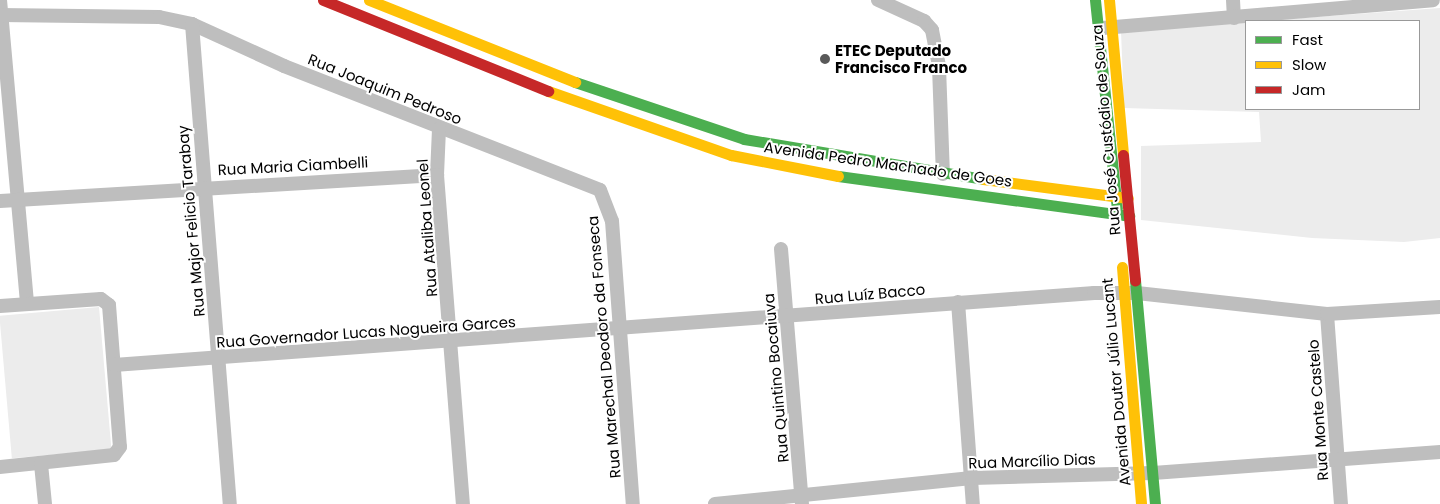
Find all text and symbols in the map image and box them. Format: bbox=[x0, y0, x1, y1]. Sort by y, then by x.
legend bbox=[1245, 20, 1420, 110]
street label: Rua José Custódio de Souza bbox=[1088, 24, 1124, 236]
text: Fast bbox=[1292, 29, 1323, 50]
place label: ETEC Deputado Francisco Franco bbox=[835, 41, 967, 76]
street label: Rua Joaquim Pedroso bbox=[306, 50, 464, 128]
marker: ETEC Deputado Francisco Franco bbox=[819, 53, 831, 65]
text: Slow bbox=[1292, 54, 1326, 75]
text: Jam bbox=[1292, 79, 1326, 100]
street label: Rua Major Felicio Tarabay bbox=[174, 124, 208, 318]
street label: Avenida Pedro Machado de Goes bbox=[763, 138, 1013, 190]
street label: Rua Maria Ciambelli bbox=[217, 153, 369, 179]
street label: Rua Ataliba Leonel bbox=[413, 158, 441, 298]
street label: Rua Marechal Deodoro da Fonseca bbox=[584, 215, 624, 479]
street label: Avenida Doutor Júlio Lucant bbox=[1098, 277, 1134, 487]
street label: Rua Luíz Bacco bbox=[814, 280, 926, 308]
street label: Rua Quintino Bocaiuva bbox=[760, 293, 792, 463]
street label: Rua Governador Lucas Nogueira Garces bbox=[216, 313, 516, 351]
street label: Rua Monte Castelo bbox=[1304, 339, 1332, 481]
street label: Rua Marcílio Dias bbox=[968, 450, 1096, 472]

